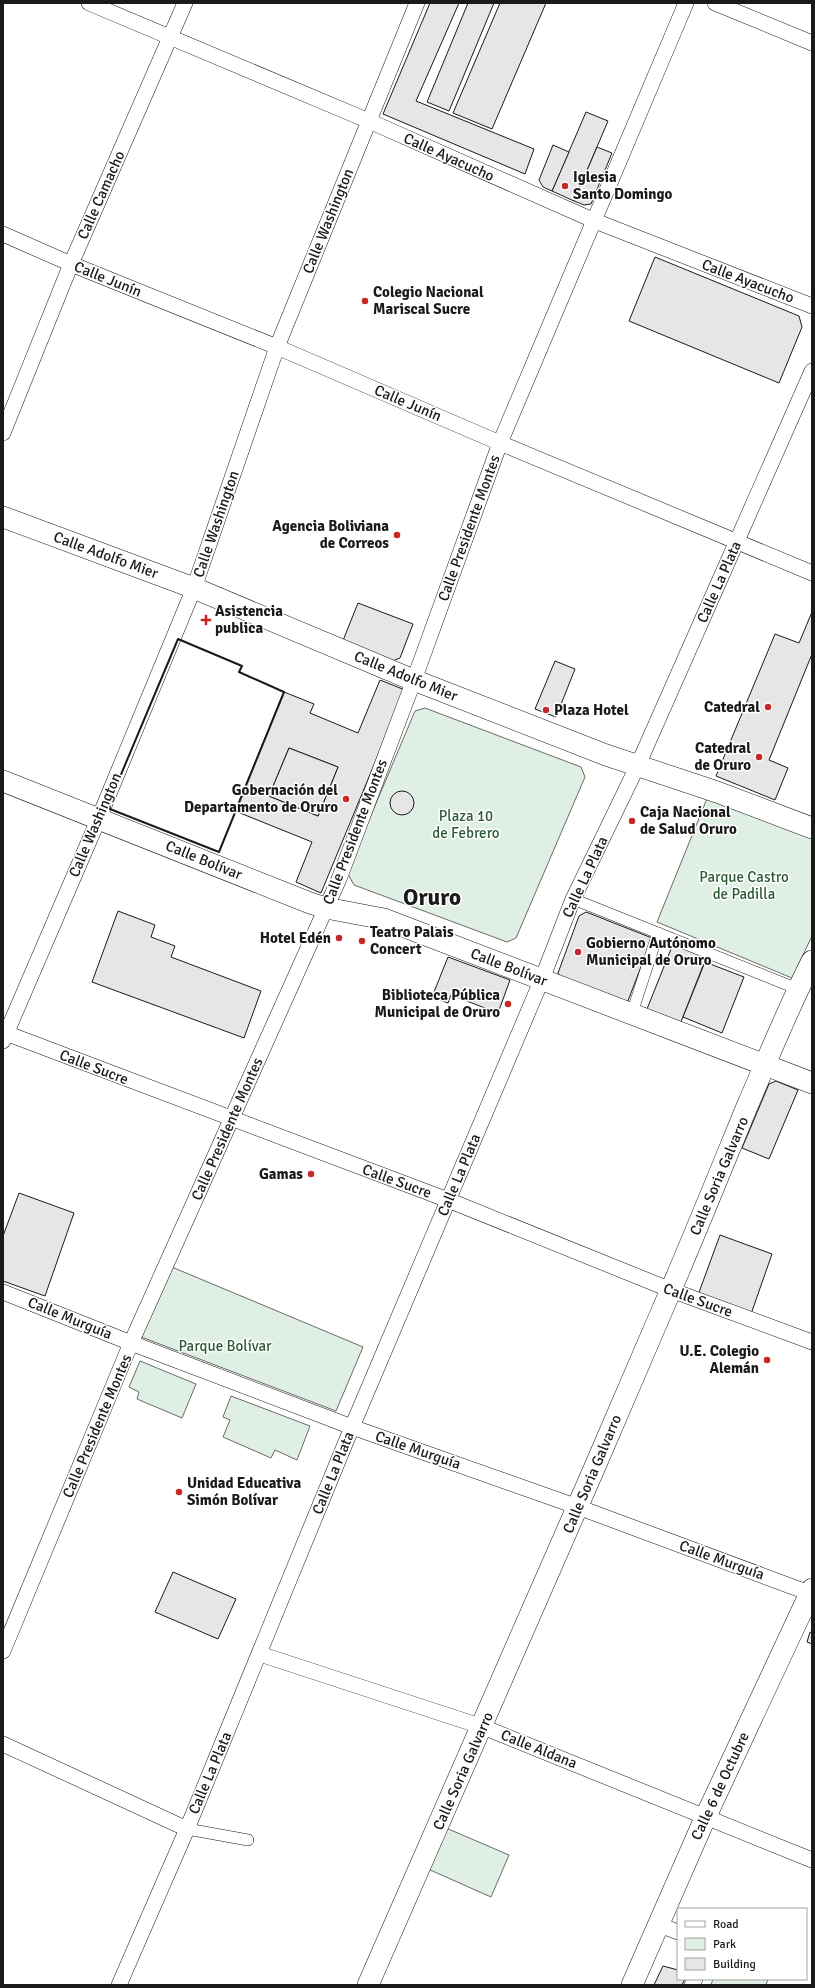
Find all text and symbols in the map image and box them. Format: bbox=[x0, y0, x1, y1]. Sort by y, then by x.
street label: Calle Ayacucho bbox=[401, 129, 497, 185]
street label: Calle Camacho bbox=[73, 148, 129, 242]
street label: Calle Washington bbox=[299, 166, 357, 276]
place label: Iglesia Santo Domingo bbox=[573, 168, 673, 203]
marker: Iglesia Santo Domingo bbox=[560, 181, 570, 191]
street label: Calle Ayacucho bbox=[699, 255, 797, 307]
street label: Calle Junín bbox=[72, 257, 144, 301]
place label: Colegio Nacional Mariscal Sucre bbox=[373, 283, 484, 318]
marker: Colegio Nacional Mariscal Sucre bbox=[360, 296, 370, 306]
street label: Calle Junín bbox=[372, 381, 444, 425]
street label: Calle Presidente Montes bbox=[434, 452, 504, 604]
street label: Calle Washington bbox=[189, 468, 243, 580]
place label: Agencia Boliviana de Correos bbox=[272, 517, 389, 552]
street label: Calle Adolfo Mier bbox=[51, 528, 161, 582]
marker: Agencia Boliviana de Correos bbox=[392, 530, 402, 540]
street label: Calle La Plata bbox=[693, 538, 745, 626]
place label: Asistencia publica bbox=[215, 602, 283, 637]
marker: Asistencia publica bbox=[200, 614, 212, 626]
street label: Calle Adolfo Mier bbox=[352, 647, 461, 705]
place label: Catedral bbox=[704, 698, 760, 716]
place label: Plaza Hotel bbox=[554, 701, 629, 719]
marker: Catedral bbox=[763, 702, 773, 712]
marker: Plaza Hotel bbox=[541, 705, 551, 715]
place label: Catedral de Oruro bbox=[694, 739, 751, 774]
marker: Catedral de Oruro bbox=[754, 752, 764, 762]
street label: Calle Presidente Montes bbox=[319, 756, 391, 907]
street label: Calle Washington bbox=[65, 770, 125, 880]
place label: Gobernación del Departamento de Oruro bbox=[184, 781, 338, 816]
marker: Gobernación del Departamento de Oruro bbox=[341, 794, 351, 804]
place label: Caja Nacional de Salud Oruro bbox=[640, 803, 737, 838]
park label: Plaza 10 de Febrero bbox=[432, 807, 500, 842]
marker: Caja Nacional de Salud Oruro bbox=[627, 816, 637, 826]
street label: Calle La Plata bbox=[558, 833, 612, 921]
street label: Calle Bolívar bbox=[163, 836, 245, 884]
park label: Parque Castro de Padilla bbox=[699, 868, 789, 903]
district label: Oruro bbox=[403, 883, 461, 912]
place label: Teatro Palais Concert bbox=[370, 923, 454, 958]
place label: Hotel Edén bbox=[260, 929, 331, 947]
marker: Hotel Edén bbox=[334, 933, 344, 943]
place label: Gobierno Autónomo Municipal de Oruro bbox=[586, 934, 716, 969]
marker: Teatro Palais Concert bbox=[357, 936, 367, 946]
street label: Calle Bolívar bbox=[468, 944, 550, 990]
marker: Gobierno Autónomo Municipal de Oruro bbox=[573, 947, 583, 957]
place label: Biblioteca Pública Municipal de Oruro bbox=[375, 986, 500, 1021]
marker: Biblioteca Pública Municipal de Oruro bbox=[503, 999, 513, 1009]
street label: Calle Sucre bbox=[57, 1046, 131, 1088]
street label: Calle Presidente Montes bbox=[187, 1054, 267, 1203]
street label: Calle Soria Galvarro bbox=[686, 1114, 752, 1238]
street label: Calle La Plata bbox=[434, 1131, 484, 1219]
street label: Calle Sucre bbox=[360, 1160, 434, 1202]
place label: Gamas bbox=[259, 1165, 303, 1183]
marker: Gamas bbox=[306, 1169, 316, 1179]
street label: Calle Sucre bbox=[661, 1279, 735, 1321]
street label: Calle Murguía bbox=[25, 1293, 115, 1343]
park label: Parque Bolívar bbox=[178, 1337, 272, 1355]
place label: U.E. Colegio Alemán bbox=[680, 1342, 759, 1377]
street label: Calle Presidente Montes bbox=[59, 1351, 136, 1501]
marker: U.E. Colegio Alemán bbox=[762, 1355, 772, 1365]
street label: Calle Soria Galvarro bbox=[559, 1412, 625, 1536]
street label: Calle Murguía bbox=[373, 1427, 463, 1473]
street label: Calle La Plata bbox=[308, 1429, 358, 1517]
place label: Unidad Educativa Simón Bolívar bbox=[187, 1474, 301, 1509]
marker: Unidad Educativa Simón Bolívar bbox=[174, 1487, 184, 1497]
street label: Calle Murguía bbox=[677, 1536, 767, 1584]
street label: Calle Soria Galvarro bbox=[429, 1709, 497, 1833]
street label: Calle Aldana bbox=[498, 1726, 580, 1772]
street label: Calle La Plata bbox=[185, 1729, 235, 1817]
street label: Calle 6 de Octubre bbox=[687, 1729, 753, 1843]
legend bbox=[677, 1908, 807, 1980]
text: Road bbox=[713, 1917, 739, 1932]
text: Park bbox=[713, 1937, 736, 1952]
text: Building bbox=[713, 1957, 756, 1972]

